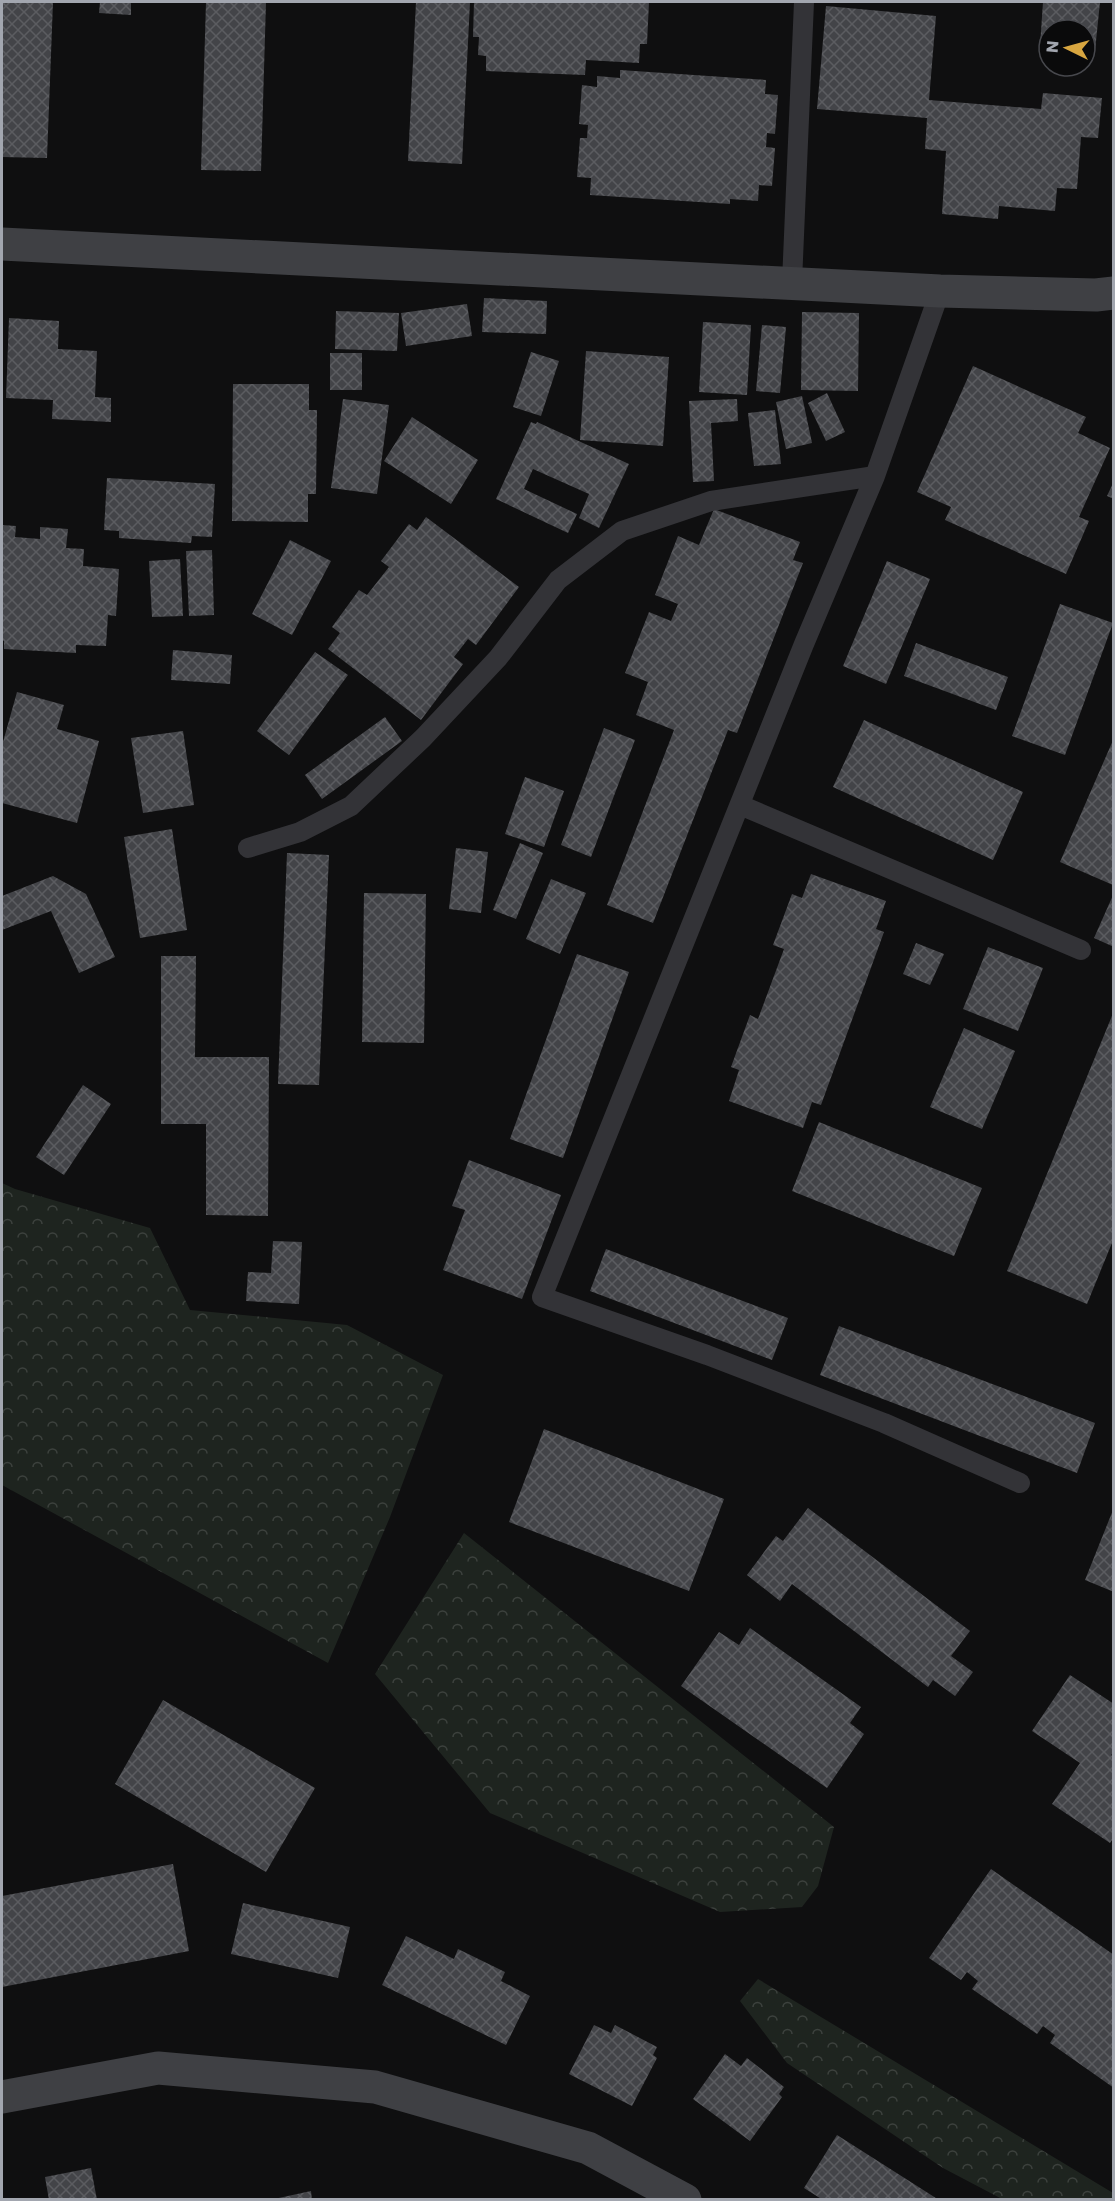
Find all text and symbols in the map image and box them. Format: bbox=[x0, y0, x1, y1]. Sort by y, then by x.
north arrow bbox=[1037, 18, 1097, 78]
text: N bbox=[1041, 40, 1065, 54]

